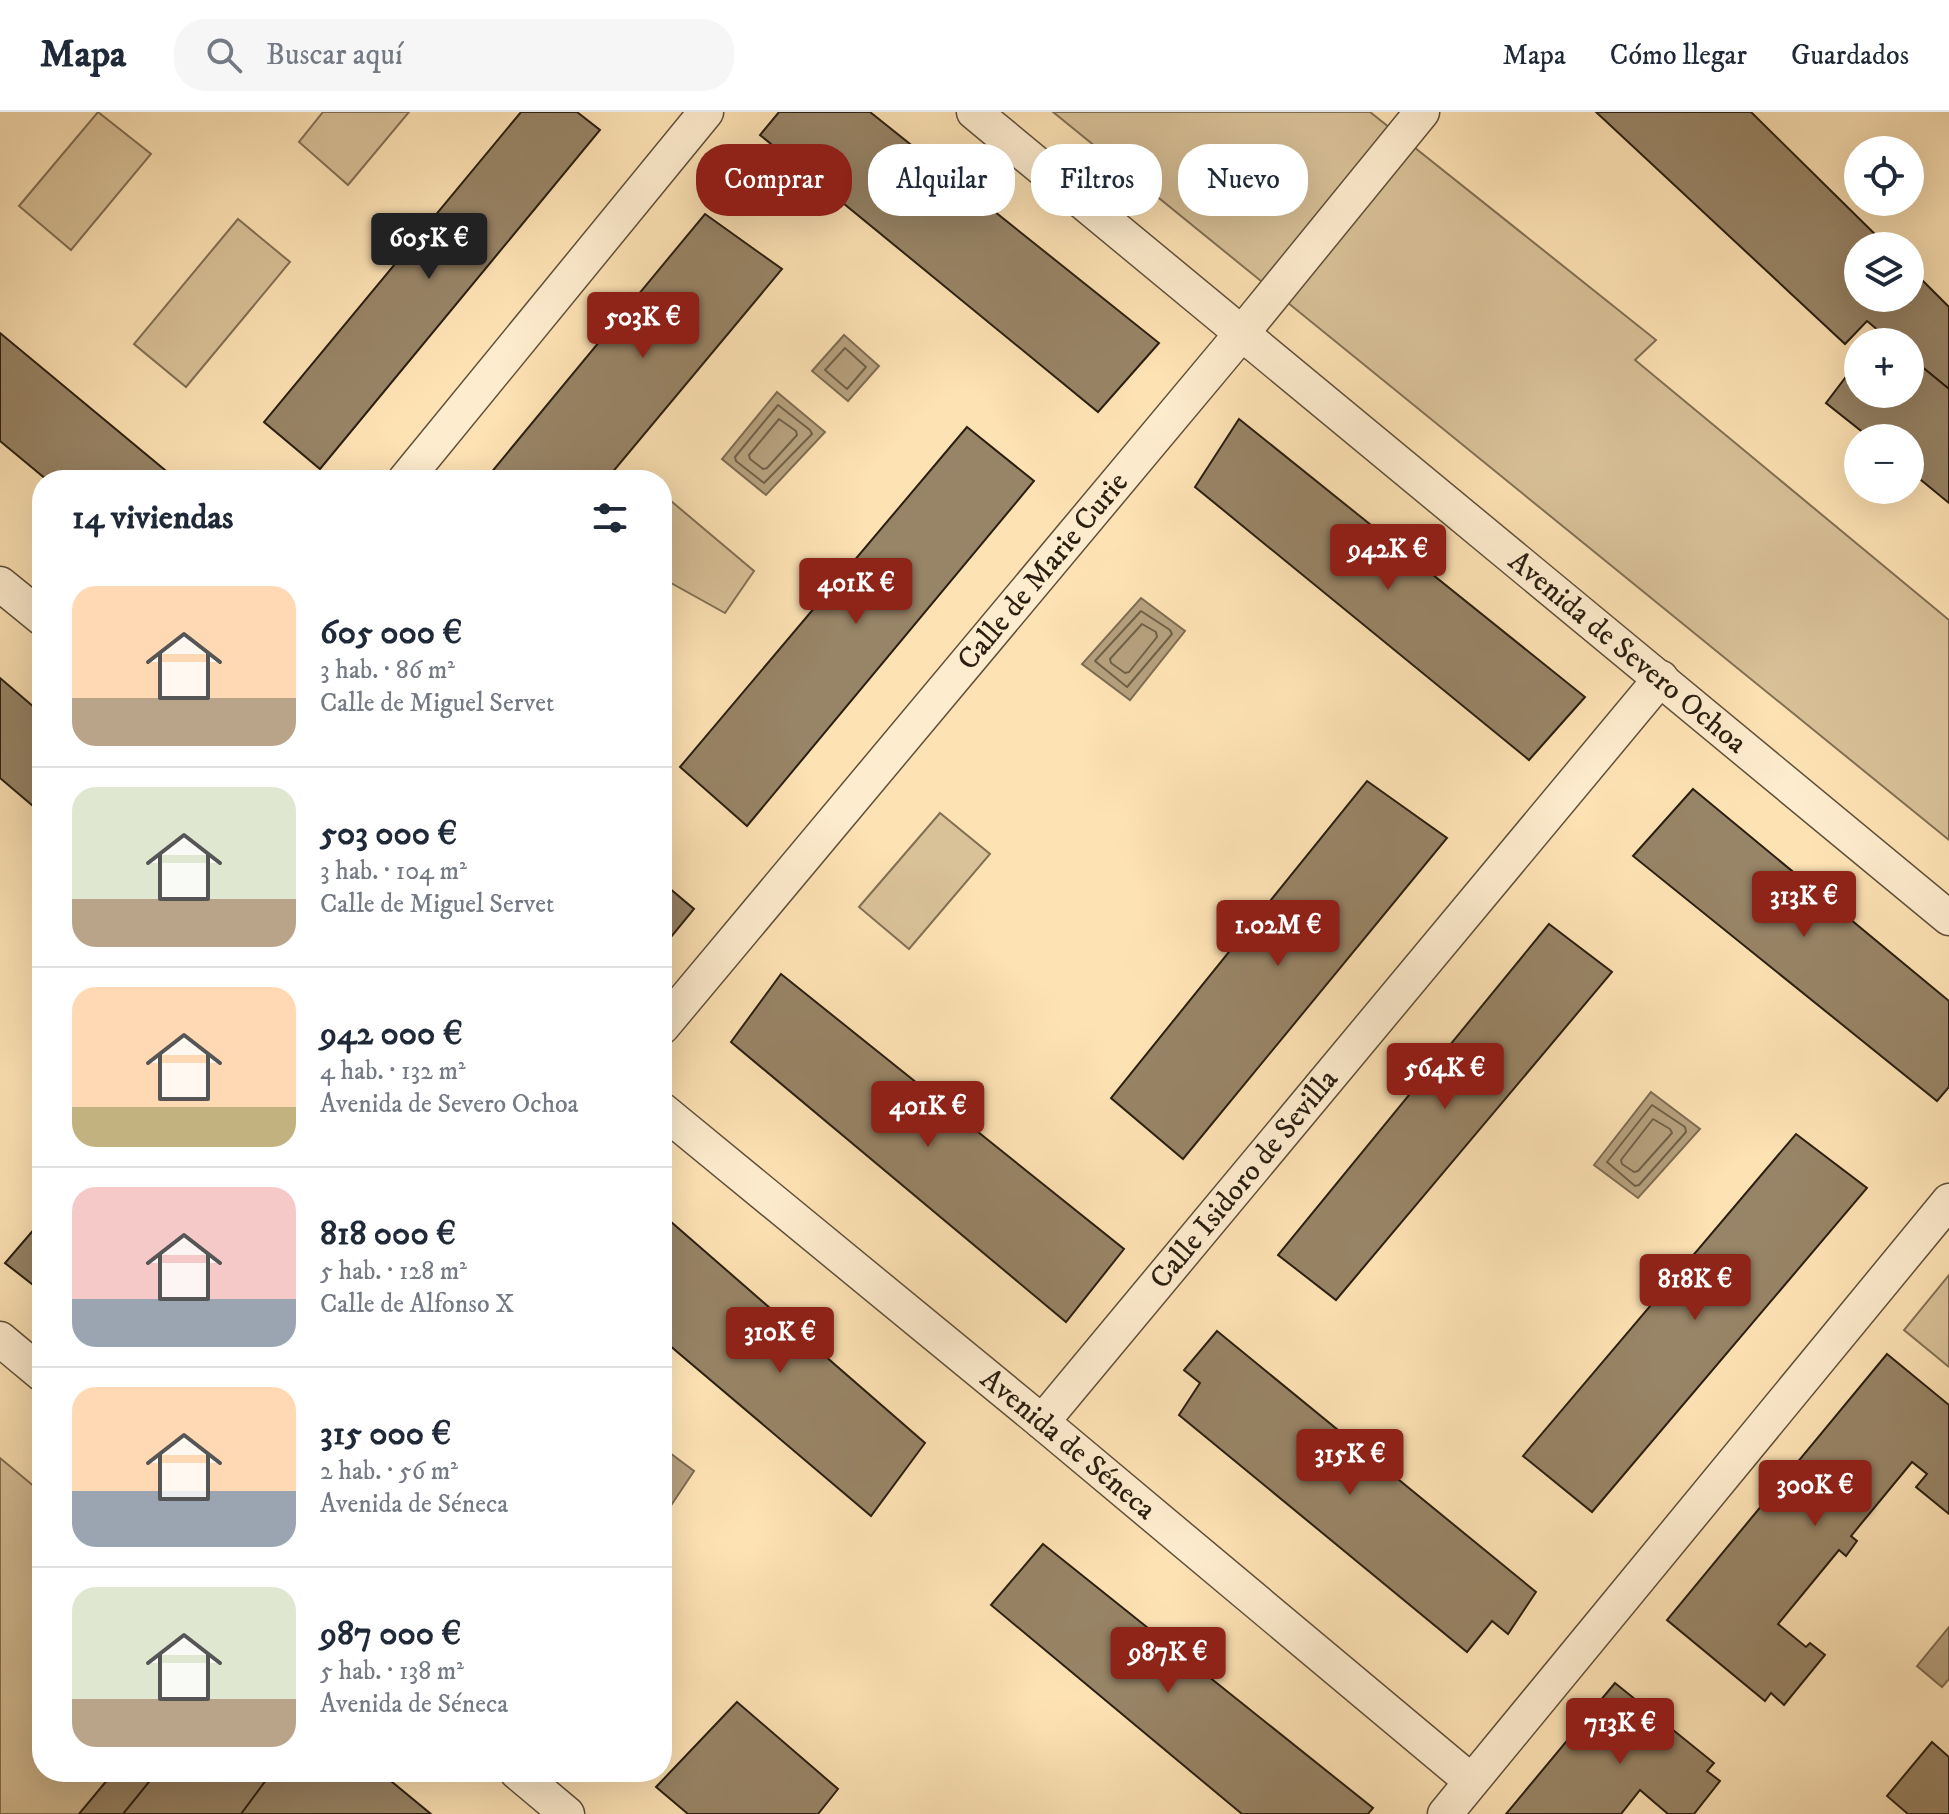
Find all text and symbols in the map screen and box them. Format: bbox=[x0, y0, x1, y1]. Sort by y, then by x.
search box bbox=[174, 19, 734, 91]
text: Mapa bbox=[40, 31, 126, 79]
icon: search bbox=[202, 33, 246, 77]
text: Buscar aquí bbox=[266, 37, 403, 74]
text: Mapa bbox=[1502, 38, 1566, 73]
text: Cómo llegar bbox=[1610, 38, 1747, 73]
text: Guardados bbox=[1791, 38, 1909, 73]
map controls bbox=[1844, 136, 1924, 504]
button: locate bbox=[1844, 136, 1924, 216]
chip: Comprar bbox=[696, 144, 852, 216]
chip: Alquilar bbox=[868, 144, 1015, 216]
chip: Filtros bbox=[1031, 144, 1162, 216]
chip: Nuevo bbox=[1178, 144, 1308, 216]
pin: 605K € bbox=[364, 213, 494, 281]
text: 605K € bbox=[389, 222, 469, 255]
button: layers bbox=[1844, 232, 1924, 312]
pin: 503K € bbox=[578, 292, 708, 360]
text: 503K € bbox=[605, 301, 681, 334]
button: + bbox=[1844, 328, 1924, 408]
button: − bbox=[1844, 424, 1924, 504]
street label: Calle de Marie Curie bbox=[950, 465, 1136, 678]
icon: filters bbox=[588, 496, 632, 540]
text: 14 viviendas bbox=[72, 497, 233, 539]
pin: 942K € bbox=[1323, 524, 1453, 592]
text: 942K € bbox=[1348, 533, 1428, 566]
street label: Avenida de Severo Ochoa bbox=[1501, 543, 1755, 762]
pin: 401K € bbox=[791, 558, 921, 626]
text: 401K € bbox=[817, 567, 895, 600]
text: 605 000 € bbox=[320, 612, 462, 654]
icon: home bbox=[136, 618, 232, 714]
text: 3 hab. · 86 m² bbox=[320, 654, 455, 687]
text: Calle de Miguel Servet bbox=[320, 687, 554, 720]
text: 503 000 € bbox=[320, 813, 457, 855]
icon: home bbox=[136, 819, 232, 915]
text: 3 hab. · 104 m² bbox=[320, 855, 467, 888]
pin: 313K € bbox=[1739, 871, 1869, 939]
text: 313K € bbox=[1770, 880, 1838, 913]
text: Calle de Miguel Servet bbox=[320, 888, 554, 921]
pin: 1.02M € bbox=[1204, 900, 1352, 968]
text: 1.02M € bbox=[1234, 909, 1322, 942]
text: 942 000 € bbox=[320, 1013, 463, 1055]
icon: home bbox=[136, 1019, 232, 1115]
pin: 564K € bbox=[1380, 1043, 1510, 1111]
text: 564K € bbox=[1405, 1052, 1485, 1085]
text: 4 hab. · 132 m² bbox=[320, 1055, 466, 1088]
street label: Calle Isidoro de Sevilla bbox=[1142, 1061, 1346, 1297]
pin: 401K € bbox=[863, 1081, 993, 1149]
text: Avenida de Severo Ochoa bbox=[320, 1088, 579, 1121]
text: 401K € bbox=[889, 1090, 967, 1123]
text: 818 000 € bbox=[320, 1213, 456, 1255]
icon: home bbox=[136, 1219, 232, 1315]
pin: 818K € bbox=[1630, 1254, 1760, 1322]
text: 5 hab. · 128 m² bbox=[320, 1255, 467, 1288]
text: 818K € bbox=[1658, 1263, 1732, 1296]
text: Calle de Alfonso X bbox=[320, 1288, 514, 1321]
pin: 310K € bbox=[715, 1307, 845, 1375]
text: 310K € bbox=[744, 1316, 816, 1349]
street label: Avenida de Séneca bbox=[973, 1361, 1164, 1528]
text: 315 000 € bbox=[320, 1413, 451, 1455]
icon: home bbox=[136, 1419, 232, 1515]
pin: 315K € bbox=[1285, 1429, 1415, 1497]
text: 315K € bbox=[1314, 1438, 1386, 1471]
text: 2 hab. · 56 m² bbox=[320, 1455, 458, 1488]
pin: 300K € bbox=[1750, 1460, 1880, 1528]
text: 300K € bbox=[1777, 1469, 1853, 1502]
text: Avenida de Séneca bbox=[320, 1488, 508, 1521]
text: 987 000 € bbox=[320, 1613, 461, 1655]
icon: home bbox=[136, 1619, 232, 1715]
pin: 987K € bbox=[1103, 1627, 1233, 1695]
text: 987K € bbox=[1129, 1636, 1207, 1669]
text: 5 hab. · 138 m² bbox=[320, 1655, 464, 1688]
text: Avenida de Séneca bbox=[320, 1688, 508, 1721]
pin: 713K € bbox=[1555, 1698, 1685, 1766]
text: 713K € bbox=[1584, 1707, 1656, 1740]

